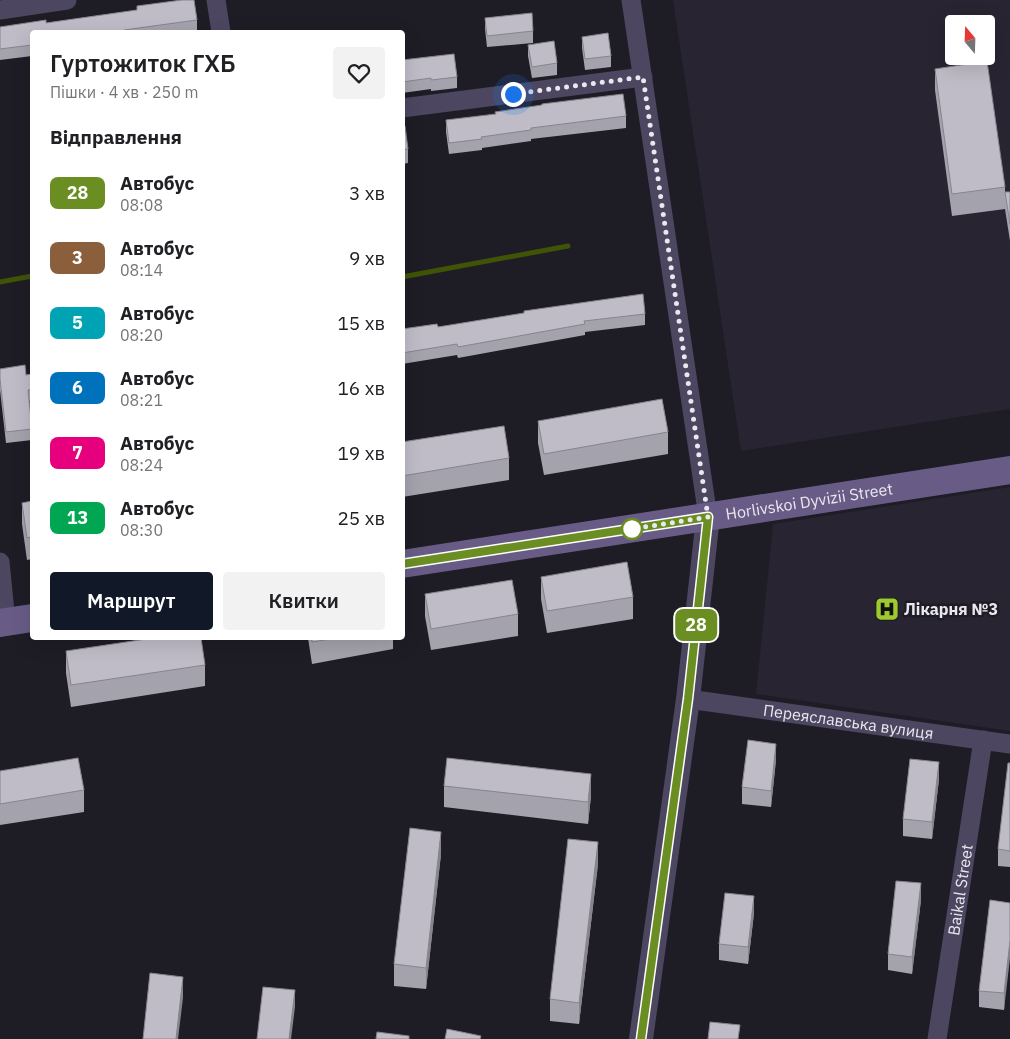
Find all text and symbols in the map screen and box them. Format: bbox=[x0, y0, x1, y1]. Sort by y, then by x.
north arrow bbox=[945, 15, 995, 65]
map controls bbox=[945, 15, 995, 65]
text: Гуртожиток ГХБ bbox=[50, 47, 236, 79]
button: heart bbox=[333, 47, 385, 99]
text: Пішки · 4 хв · 250 m bbox=[50, 82, 199, 102]
your location bbox=[501, 82, 526, 107]
text: Відправлення bbox=[50, 125, 182, 149]
text: Автобус bbox=[120, 171, 194, 195]
text: 28 bbox=[67, 181, 88, 204]
text: 3 хв bbox=[349, 181, 385, 205]
text: 08:08 bbox=[120, 195, 163, 215]
text: Автобус bbox=[120, 236, 194, 260]
text: 3 bbox=[72, 246, 83, 269]
text: 9 хв bbox=[349, 246, 385, 270]
text: 08:14 bbox=[120, 260, 163, 280]
text: Автобус bbox=[120, 301, 194, 325]
text: 5 bbox=[72, 311, 83, 334]
text: 15 хв bbox=[337, 311, 385, 335]
text: 08:20 bbox=[120, 325, 163, 345]
text: Автобус bbox=[120, 366, 194, 390]
text: 6 bbox=[72, 376, 83, 399]
text: 16 хв bbox=[337, 376, 385, 400]
text: 08:21 bbox=[120, 390, 163, 410]
text: Автобус bbox=[120, 431, 194, 455]
text: 7 bbox=[72, 441, 83, 464]
text: 19 хв bbox=[337, 441, 385, 465]
text: 08:24 bbox=[120, 455, 163, 475]
street label: Horlivskoi Dyvizii Street bbox=[724, 478, 894, 524]
text: Автобус bbox=[120, 496, 194, 520]
text: 13 bbox=[67, 506, 88, 529]
text: 25 хв bbox=[337, 506, 385, 530]
unlabelled marker bbox=[621, 518, 643, 540]
text: 08:30 bbox=[120, 520, 163, 540]
button: Маршрут bbox=[50, 572, 213, 630]
button: Квитки bbox=[223, 572, 385, 630]
hospital icon: Лікарня №3 bbox=[874, 596, 900, 622]
place label: Лікарня №3 bbox=[904, 599, 998, 619]
line badge: 28 bbox=[674, 609, 718, 641]
text: 28 bbox=[685, 613, 707, 636]
street label: Переяславська вулиця bbox=[762, 700, 935, 743]
street label: Baikal Street bbox=[943, 843, 977, 937]

